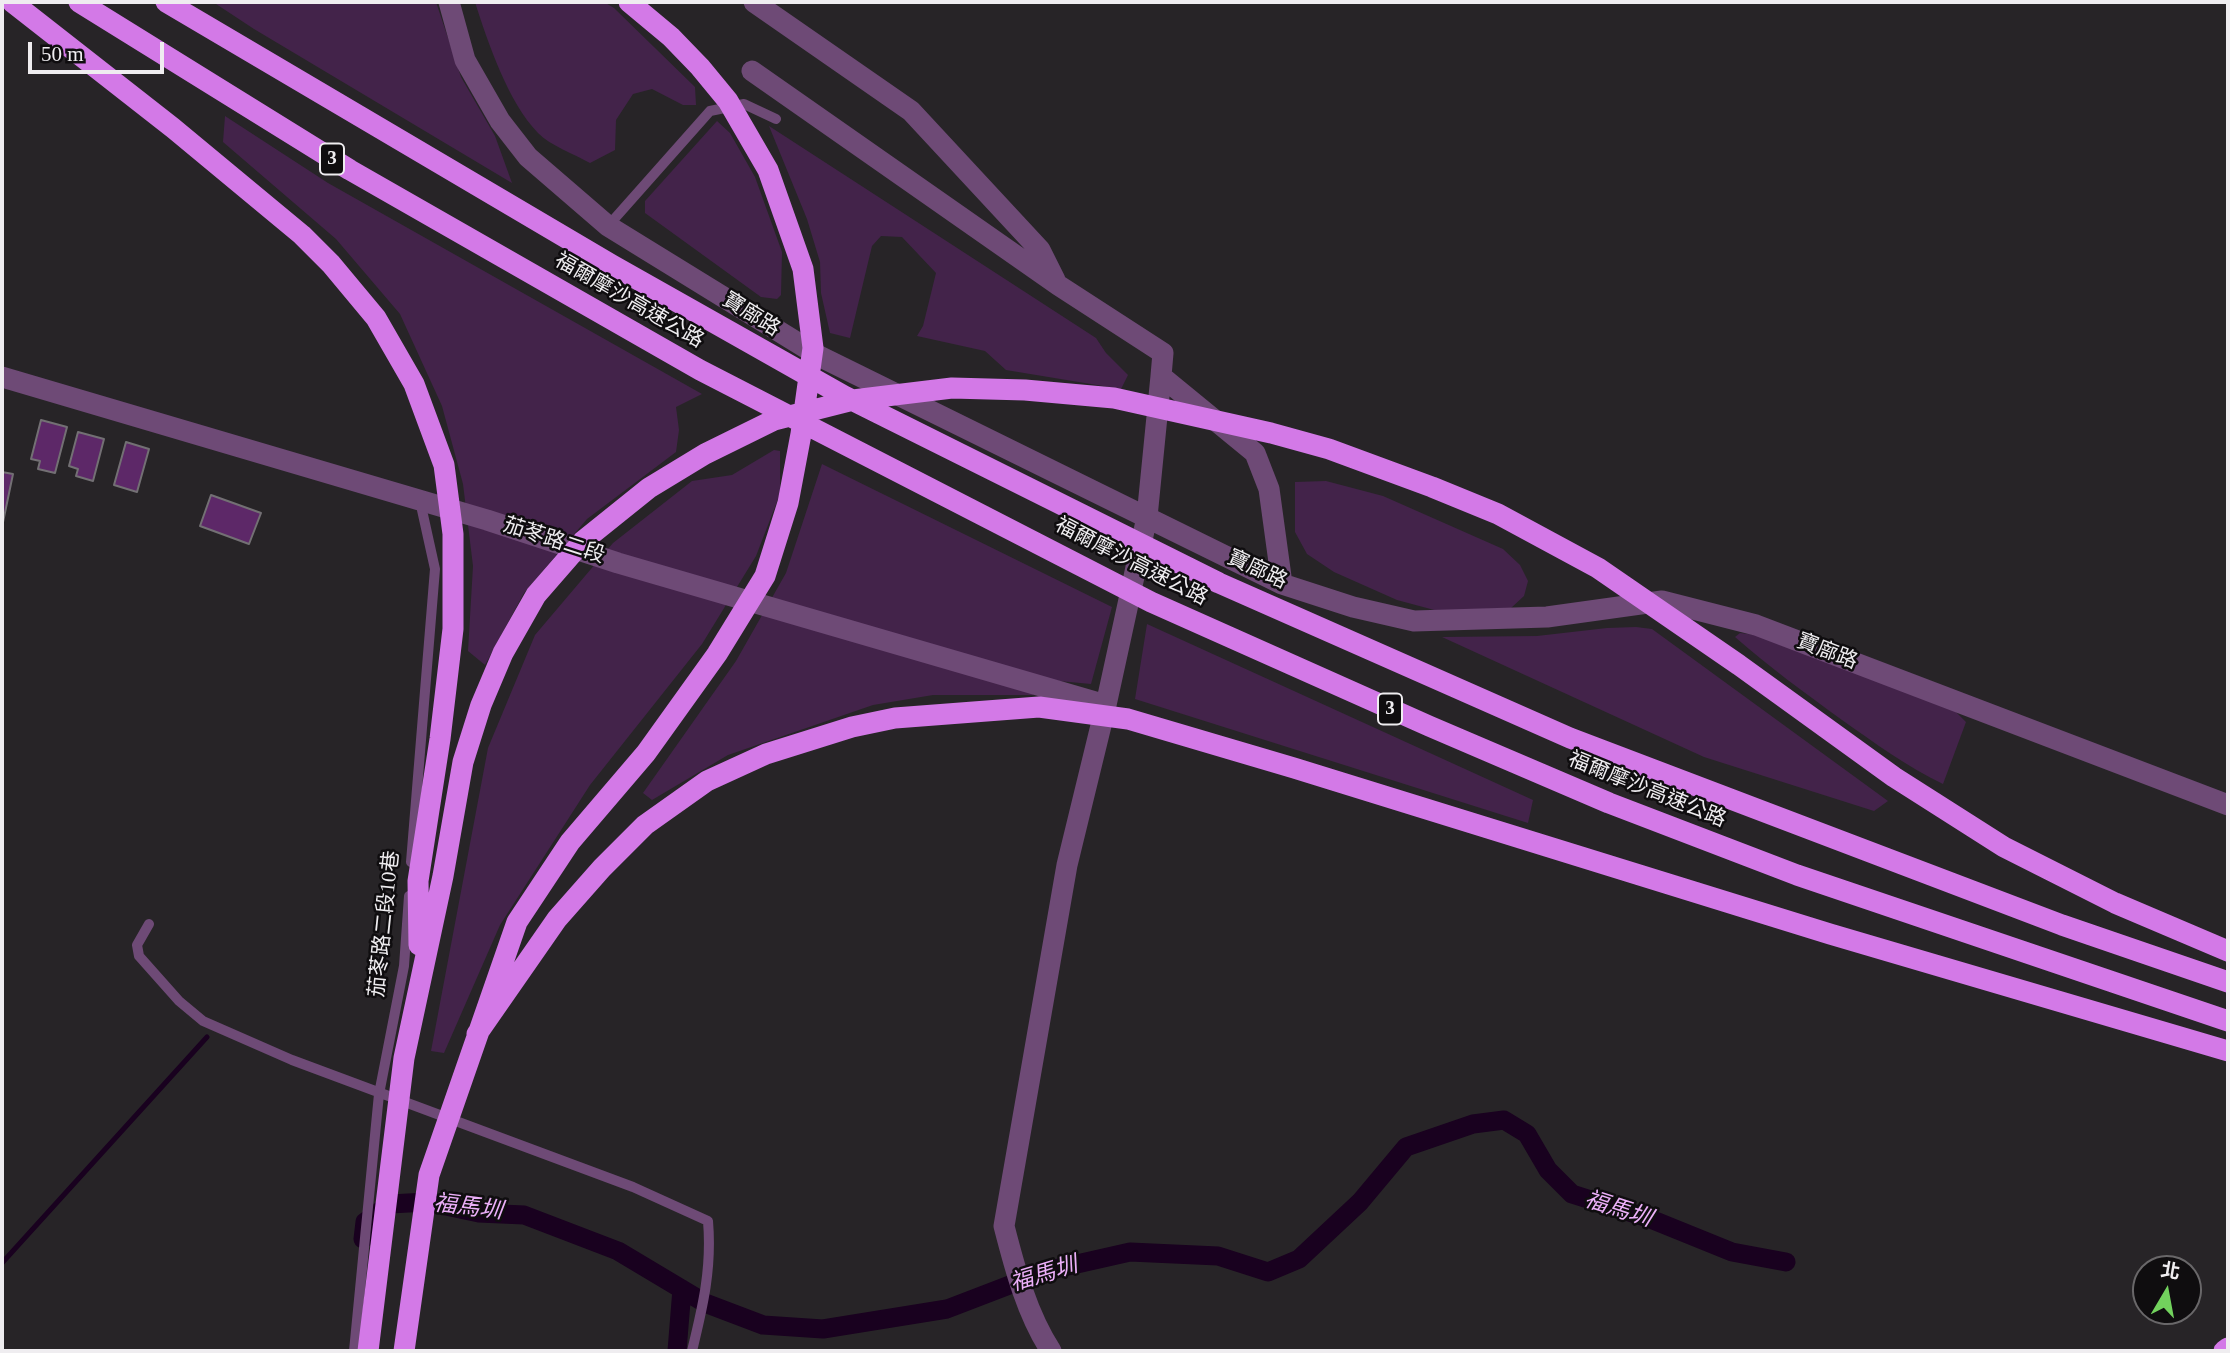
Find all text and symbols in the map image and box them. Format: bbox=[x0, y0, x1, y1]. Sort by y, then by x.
scale bar bbox=[32, 28, 168, 72]
text: 50 m bbox=[41, 42, 84, 66]
road number: 3 bbox=[320, 144, 344, 174]
street label: 福爾摩沙高速公路 bbox=[550, 248, 708, 354]
street label: 寶廍路 bbox=[718, 288, 784, 342]
street label: 茄苳路二段 bbox=[500, 513, 608, 569]
street label: 福爾摩沙高速公路 bbox=[1050, 513, 1212, 611]
street label: 寶廍路 bbox=[1223, 545, 1291, 595]
street label: 寶廍路 bbox=[1793, 629, 1861, 675]
road number: 3 bbox=[1378, 694, 1402, 724]
street label: 福爾摩沙高速公路 bbox=[1564, 747, 1730, 833]
street label: 茄苳路二段10巷 bbox=[365, 850, 405, 998]
water label: 福馬圳 bbox=[1581, 1186, 1655, 1234]
water label: 福馬圳 bbox=[432, 1190, 504, 1226]
water label: 福馬圳 bbox=[1007, 1252, 1081, 1298]
north arrow bbox=[2132, 1255, 2202, 1325]
text: 北 bbox=[2159, 1259, 2182, 1283]

